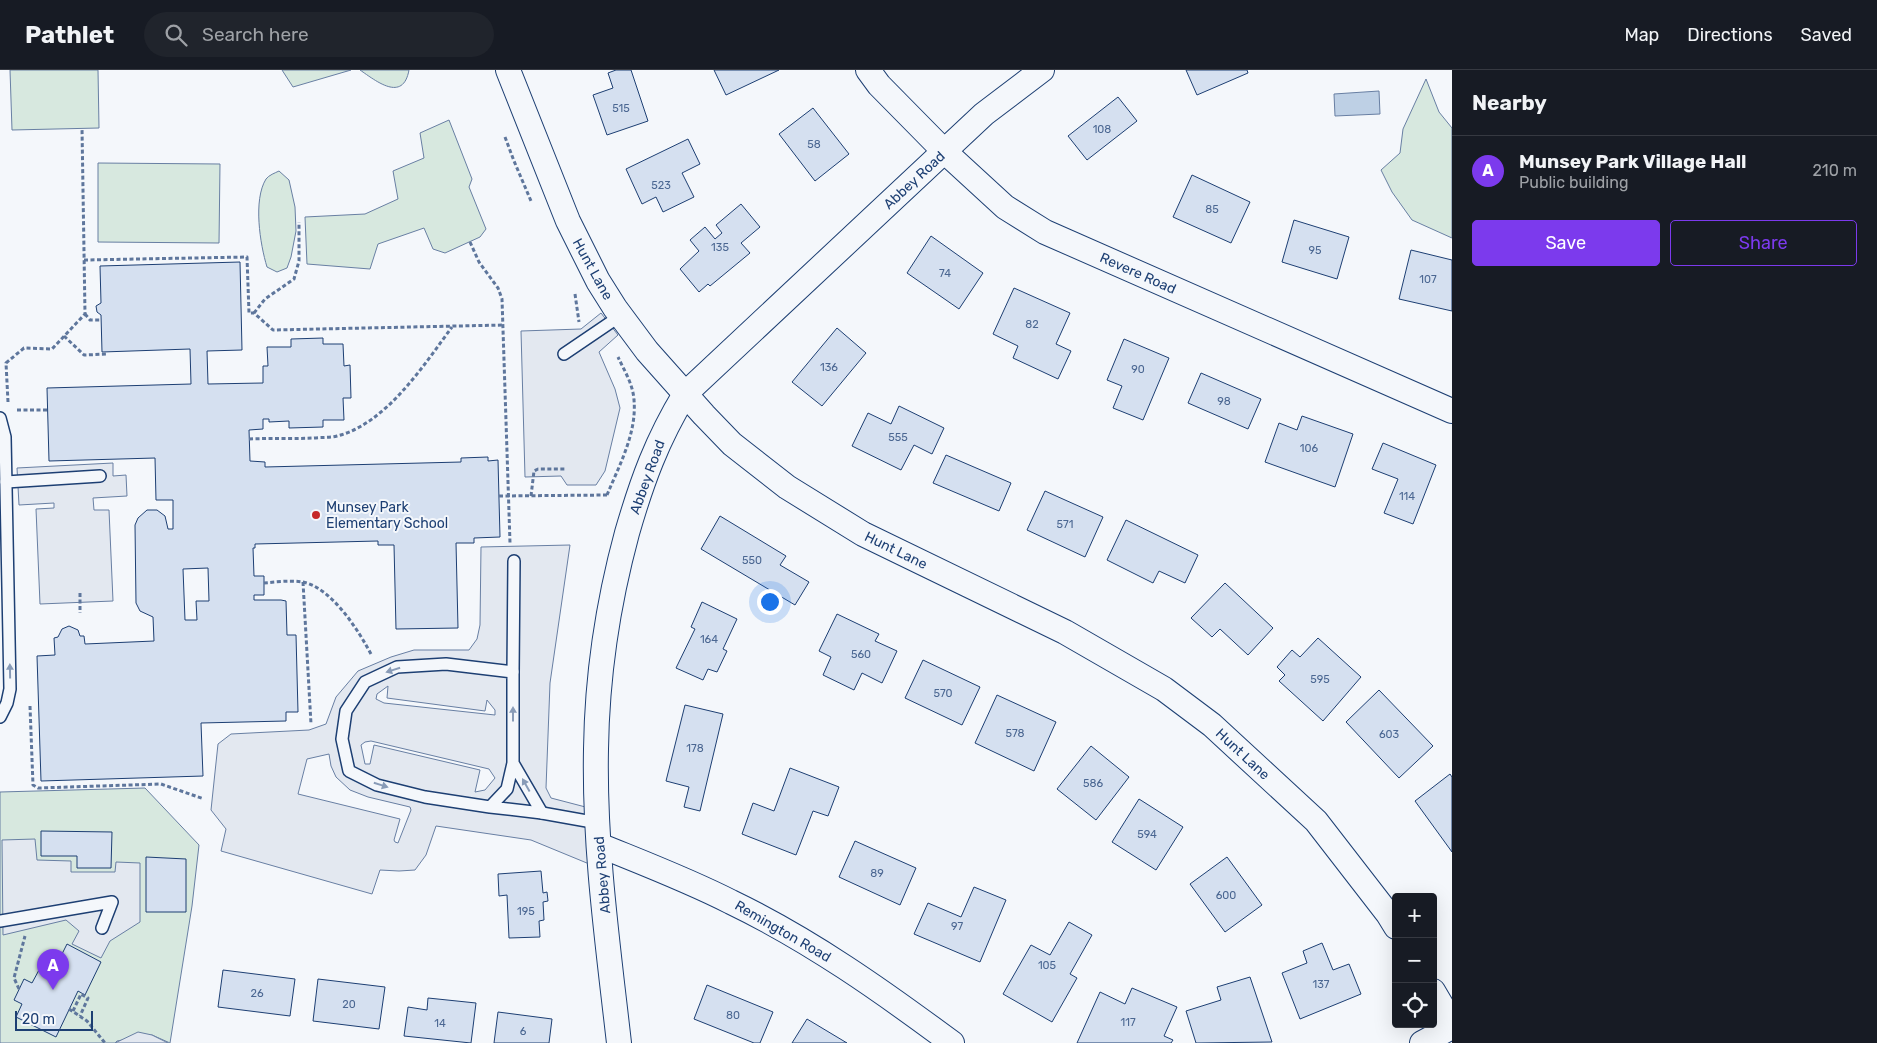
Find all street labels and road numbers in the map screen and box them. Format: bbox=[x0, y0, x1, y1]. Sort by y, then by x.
street label: Abbey Road bbox=[880, 148, 949, 213]
street label: Hunt Lane bbox=[569, 236, 616, 303]
street label: Revere Road bbox=[1097, 249, 1179, 298]
street label: Abbey Road bbox=[626, 438, 669, 517]
street label: Hunt Lane bbox=[862, 528, 930, 573]
street label: Hunt Lane bbox=[1212, 725, 1273, 784]
street label: Abbey Road bbox=[591, 836, 614, 914]
street label: Remington Road bbox=[732, 897, 834, 966]

